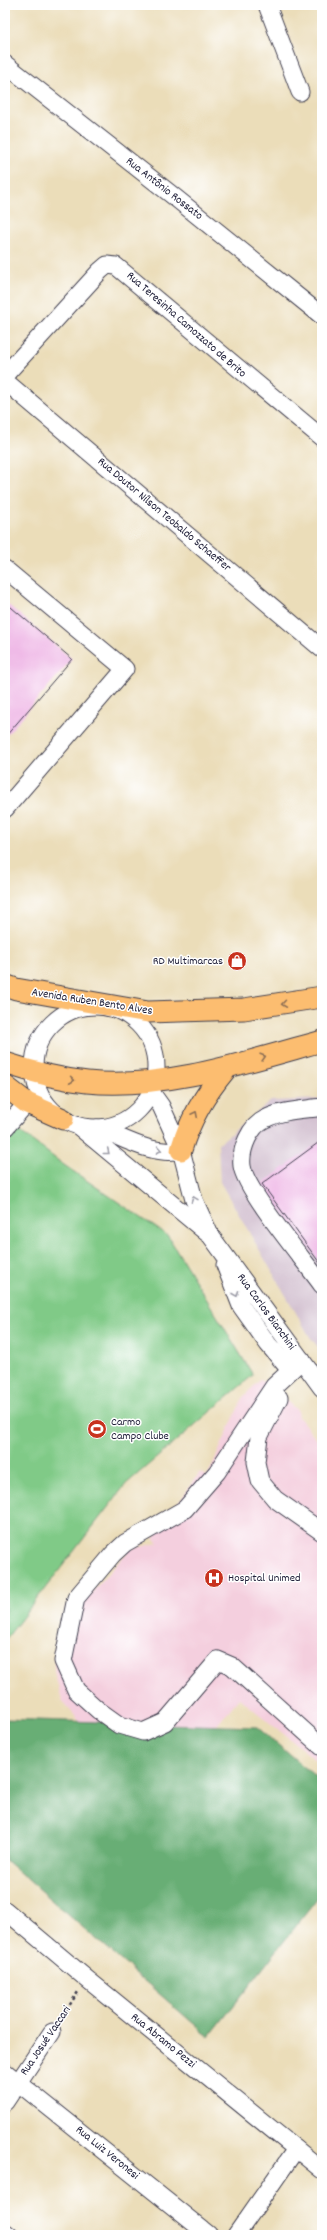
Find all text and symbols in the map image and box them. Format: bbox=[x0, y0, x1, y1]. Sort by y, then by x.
street label: Rua Antônio Rossato bbox=[122, 153, 206, 225]
street label: Rua Teresinha Camozzato de Brito bbox=[122, 268, 250, 382]
street label: Rua Doutor Nílson Teobaldo Schaeffer bbox=[93, 454, 235, 576]
shop icon: RD Multimarcas bbox=[226, 950, 248, 972]
place label: RD Multimarcas bbox=[153, 953, 223, 970]
street label: Avenida Ruben Bento Alves bbox=[30, 984, 154, 1020]
one-way arrow bbox=[281, 999, 287, 1008]
one-way arrow bbox=[260, 1054, 266, 1062]
one-way arrow bbox=[69, 1075, 75, 1084]
one-way arrow bbox=[190, 1111, 197, 1118]
one-way arrow bbox=[156, 1146, 162, 1154]
one-way arrow bbox=[103, 1147, 110, 1154]
one-way arrow bbox=[191, 1196, 199, 1203]
street label: Rua Carlos Bianchini bbox=[232, 1270, 300, 1354]
one-way arrow bbox=[231, 1290, 239, 1298]
place label: Carmo Campo Clube bbox=[111, 1414, 169, 1445]
sports icon: Carmo Campo Clube bbox=[86, 1418, 108, 1440]
hospital icon: Hospital Unimed bbox=[203, 1567, 225, 1589]
place label: Hospital Unimed bbox=[228, 1570, 301, 1587]
street label: Rua Josué Vaccari bbox=[16, 2003, 76, 2079]
street label: Rua Abramo Pezzi bbox=[127, 2009, 199, 2073]
street label: Rua Luiz Veronesi bbox=[71, 2122, 143, 2184]

